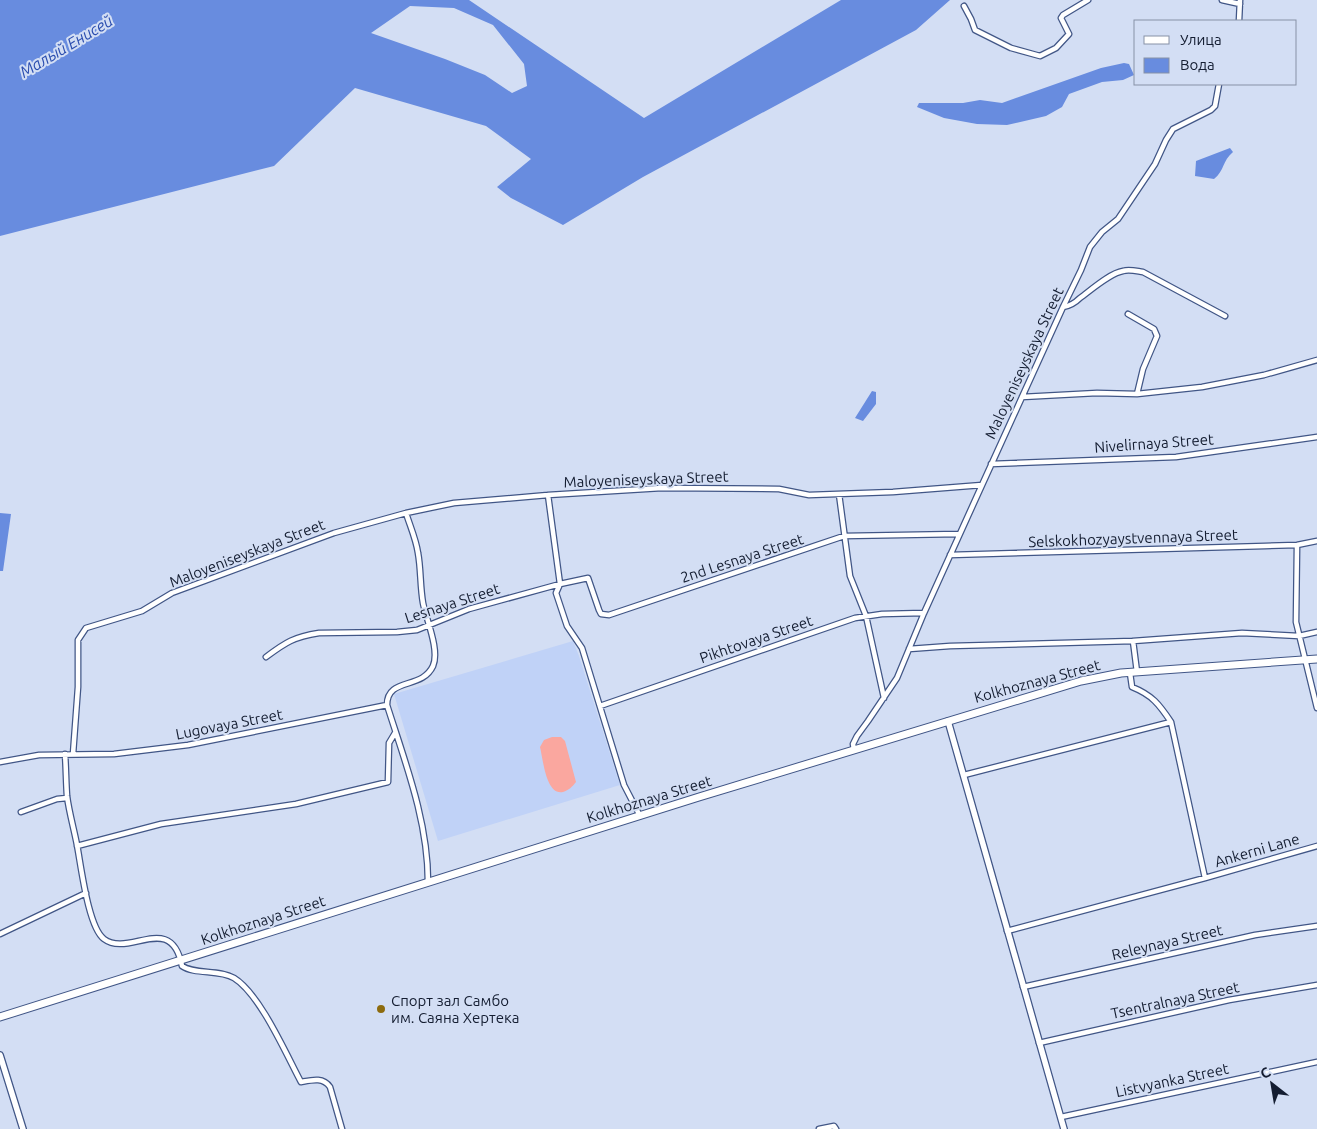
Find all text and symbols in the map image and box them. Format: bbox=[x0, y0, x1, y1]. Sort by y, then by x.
water label: Малый Енисей bbox=[16, 11, 116, 81]
legend bbox=[1134, 20, 1297, 85]
text: Улица bbox=[1180, 31, 1222, 48]
text: Вода bbox=[1180, 56, 1215, 73]
street label: Maloyeniseyskaya Street bbox=[981, 284, 1067, 441]
street label: Nivelirnaya Street bbox=[1094, 430, 1214, 456]
street label: Maloyeniseyskaya Street bbox=[563, 468, 729, 490]
street label: Maloyeniseyskaya Street bbox=[167, 515, 327, 591]
street label: Selskokhozyaystvennaya Street bbox=[1028, 526, 1238, 550]
street label: 2nd Lesnaya Street bbox=[678, 530, 806, 586]
street label: Lesnaya Street bbox=[402, 580, 502, 626]
street label: Pikhtovaya Street bbox=[697, 612, 815, 666]
street label: Kolkhoznaya Street bbox=[972, 656, 1102, 706]
street label: Lugovaya Street bbox=[174, 705, 284, 743]
street label: Kolkhoznaya Street bbox=[584, 772, 714, 826]
street label: Ankerni Lane bbox=[1213, 830, 1301, 870]
street label: Kolkhoznaya Street bbox=[199, 892, 327, 948]
street label: Releynaya Street bbox=[1110, 921, 1224, 963]
street label: Tsentralnaya Street bbox=[1109, 978, 1241, 1022]
place label: Спорт зал Самбо им. Саяна Хертека bbox=[391, 992, 519, 1026]
marker: Спорт зал Самбо им. Саяна Хертека bbox=[375, 1003, 387, 1015]
north arrow bbox=[1247, 1059, 1297, 1109]
street label: Listvyanka Street bbox=[1114, 1060, 1230, 1100]
text: С bbox=[1257, 1064, 1273, 1082]

